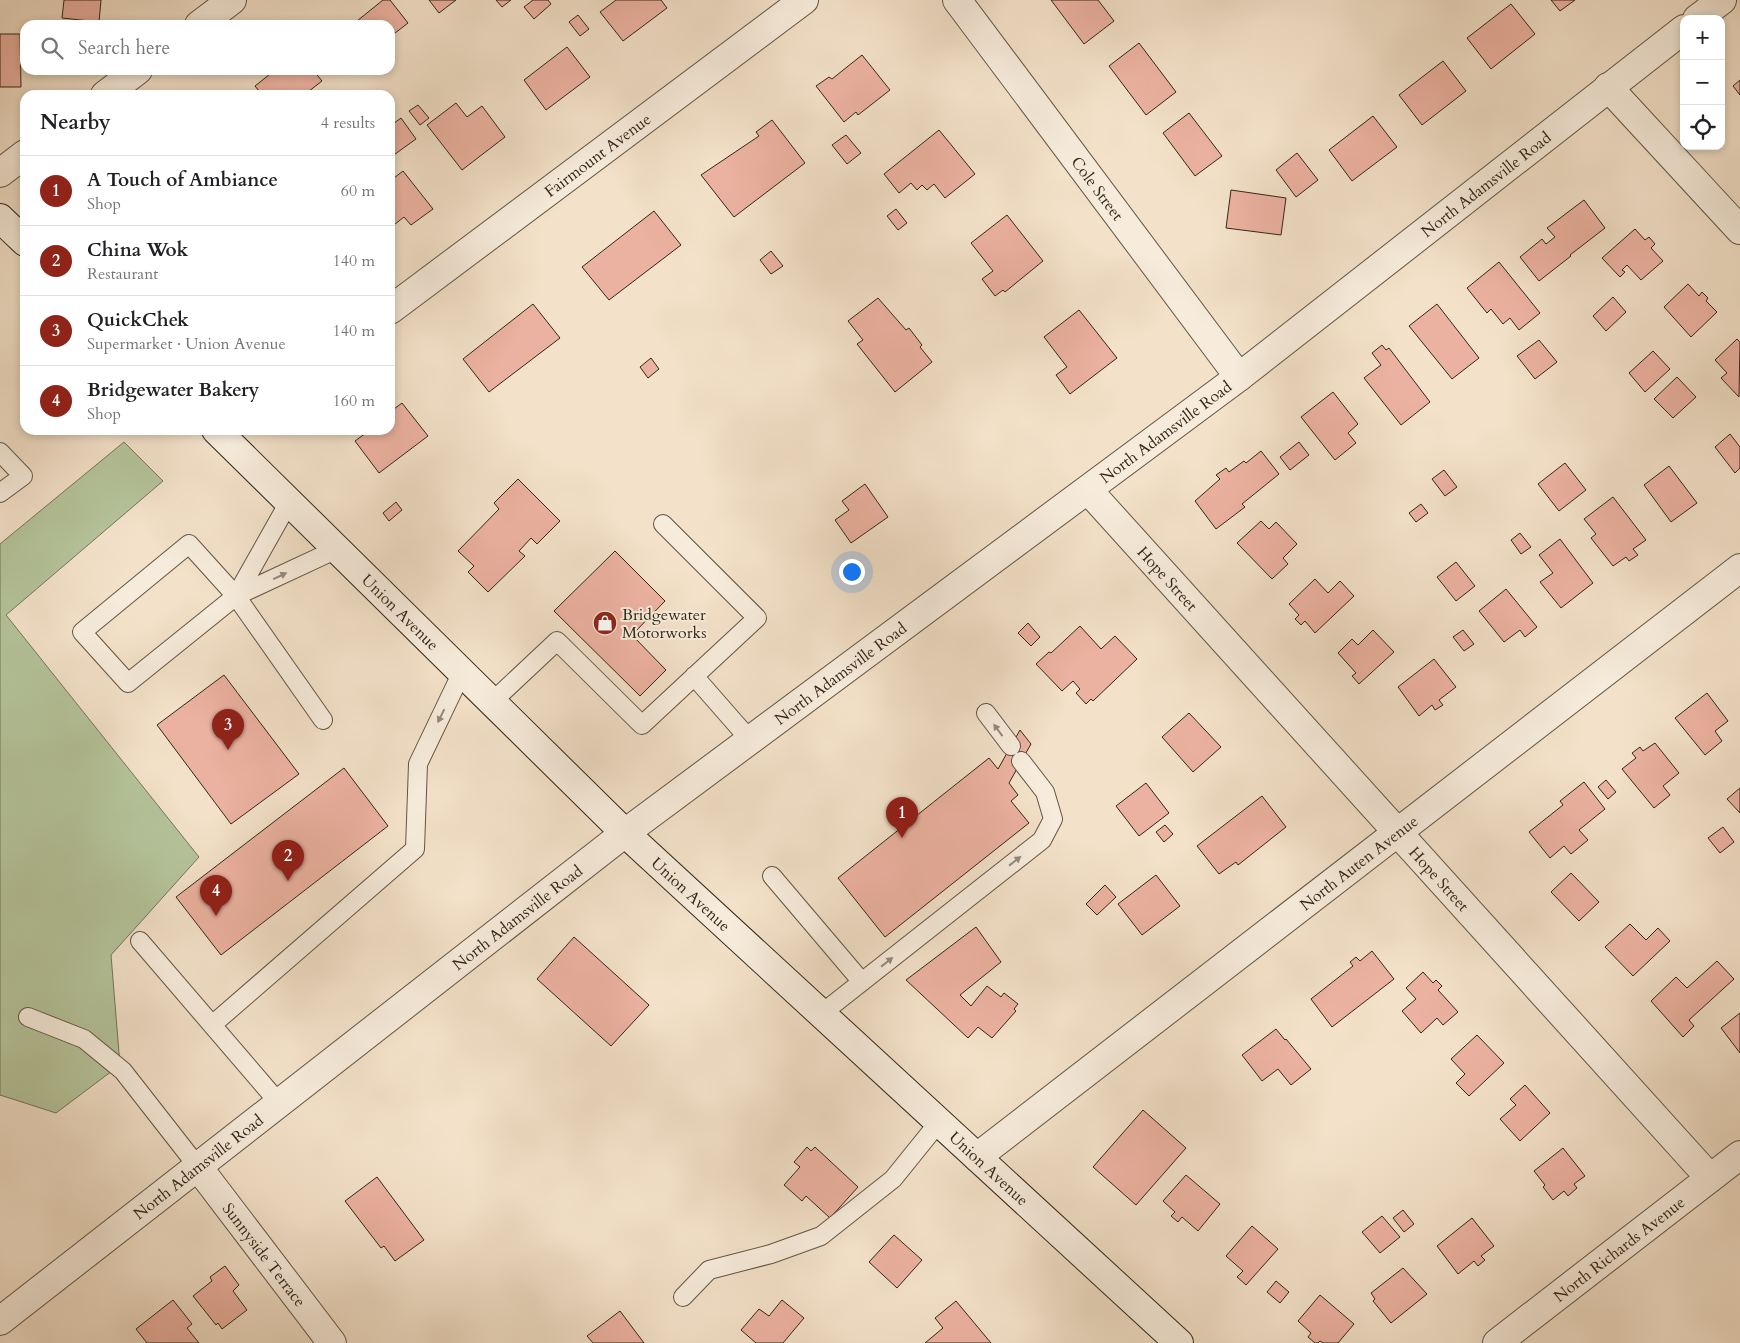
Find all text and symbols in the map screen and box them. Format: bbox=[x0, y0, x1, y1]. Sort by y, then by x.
map controls bbox=[1680, 15, 1725, 150]
button: + bbox=[1680, 15, 1725, 60]
search box bbox=[20, 20, 395, 75]
icon: search bbox=[38, 34, 66, 62]
text: Search here bbox=[78, 35, 170, 61]
button: − bbox=[1680, 60, 1725, 105]
button: locate bbox=[1680, 105, 1725, 150]
text: Nearby bbox=[40, 108, 111, 137]
street label: Fairmount Avenue bbox=[540, 108, 656, 203]
text: 4 results bbox=[321, 112, 375, 134]
street label: North Adamsville Road bbox=[1417, 127, 1556, 243]
street label: Cole Street bbox=[1066, 152, 1128, 225]
text: A Touch of Ambiance bbox=[87, 167, 278, 193]
text: 1 bbox=[52, 180, 60, 202]
text: 60 m bbox=[341, 180, 375, 202]
text: Shop bbox=[87, 193, 121, 215]
text: China Wok bbox=[87, 237, 188, 263]
text: 2 bbox=[52, 250, 60, 272]
text: 140 m bbox=[333, 250, 375, 272]
text: Restaurant bbox=[87, 263, 158, 285]
text: QuickChek bbox=[87, 307, 189, 333]
text: 3 bbox=[52, 320, 60, 342]
text: 140 m bbox=[333, 320, 375, 342]
text: Supermarket · Union Avenue bbox=[87, 333, 286, 355]
street label: North Adamsville Road bbox=[1095, 376, 1237, 489]
text: Bridgewater Bakery bbox=[87, 377, 259, 403]
text: 4 bbox=[52, 390, 60, 412]
text: 160 m bbox=[333, 390, 375, 412]
text: Shop bbox=[87, 403, 121, 425]
street label: Hope Street bbox=[1132, 542, 1202, 616]
your location bbox=[839, 559, 865, 585]
street label: Union Avenue bbox=[356, 569, 443, 656]
one-way arrow bbox=[273, 571, 287, 579]
place label: Bridgewater Motorworks bbox=[622, 604, 706, 644]
shop icon: Bridgewater Motorworks bbox=[592, 610, 618, 636]
street label: North Adamsville Road bbox=[770, 617, 912, 730]
pin: 3 bbox=[212, 709, 244, 750]
one-way arrow bbox=[437, 709, 445, 723]
one-way arrow bbox=[993, 723, 1003, 737]
pin: 1 bbox=[886, 797, 918, 838]
street label: North Auten Avenue bbox=[1295, 811, 1423, 916]
pin: 2 bbox=[272, 840, 304, 881]
street label: Hope Street bbox=[1403, 842, 1474, 917]
street label: Union Avenue bbox=[646, 852, 735, 937]
one-way arrow bbox=[1008, 856, 1021, 867]
street label: North Adamsville Road bbox=[448, 860, 588, 976]
pin: 4 bbox=[200, 875, 232, 916]
one-way arrow bbox=[880, 956, 893, 967]
street label: North Adamsville Road bbox=[129, 1109, 268, 1225]
street label: Union Avenue bbox=[944, 1127, 1033, 1211]
street label: North Richards Avenue bbox=[1549, 1192, 1690, 1307]
street label: Sunnyside Terrace bbox=[217, 1199, 311, 1312]

